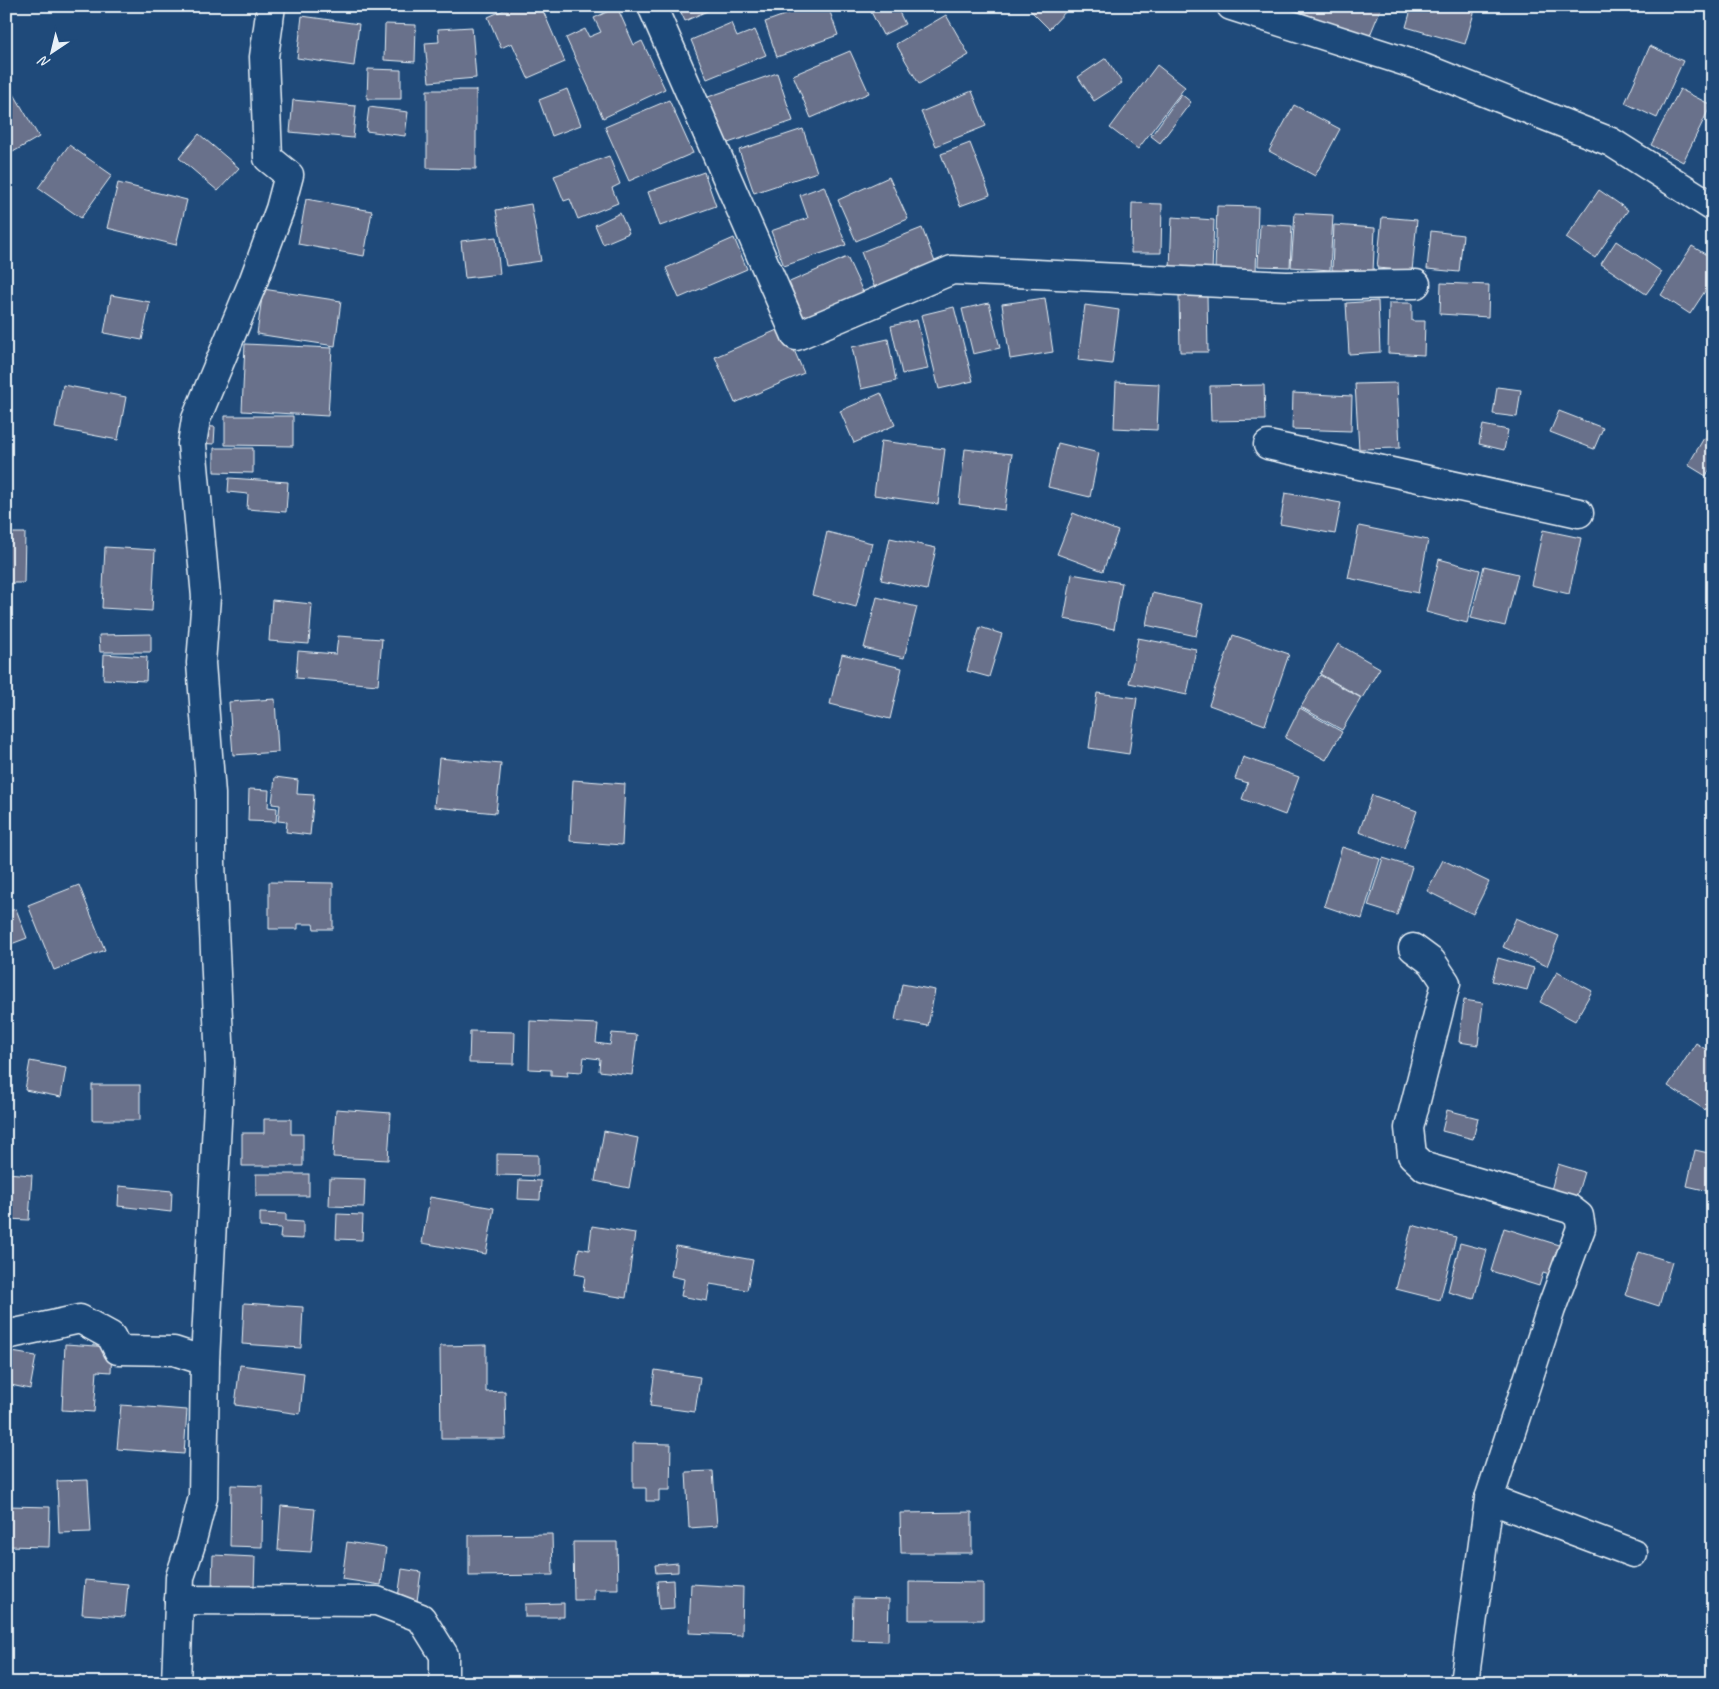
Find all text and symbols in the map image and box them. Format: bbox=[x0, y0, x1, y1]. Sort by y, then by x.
north arrow bbox=[28, 28, 78, 78]
text: N bbox=[34, 51, 53, 72]

